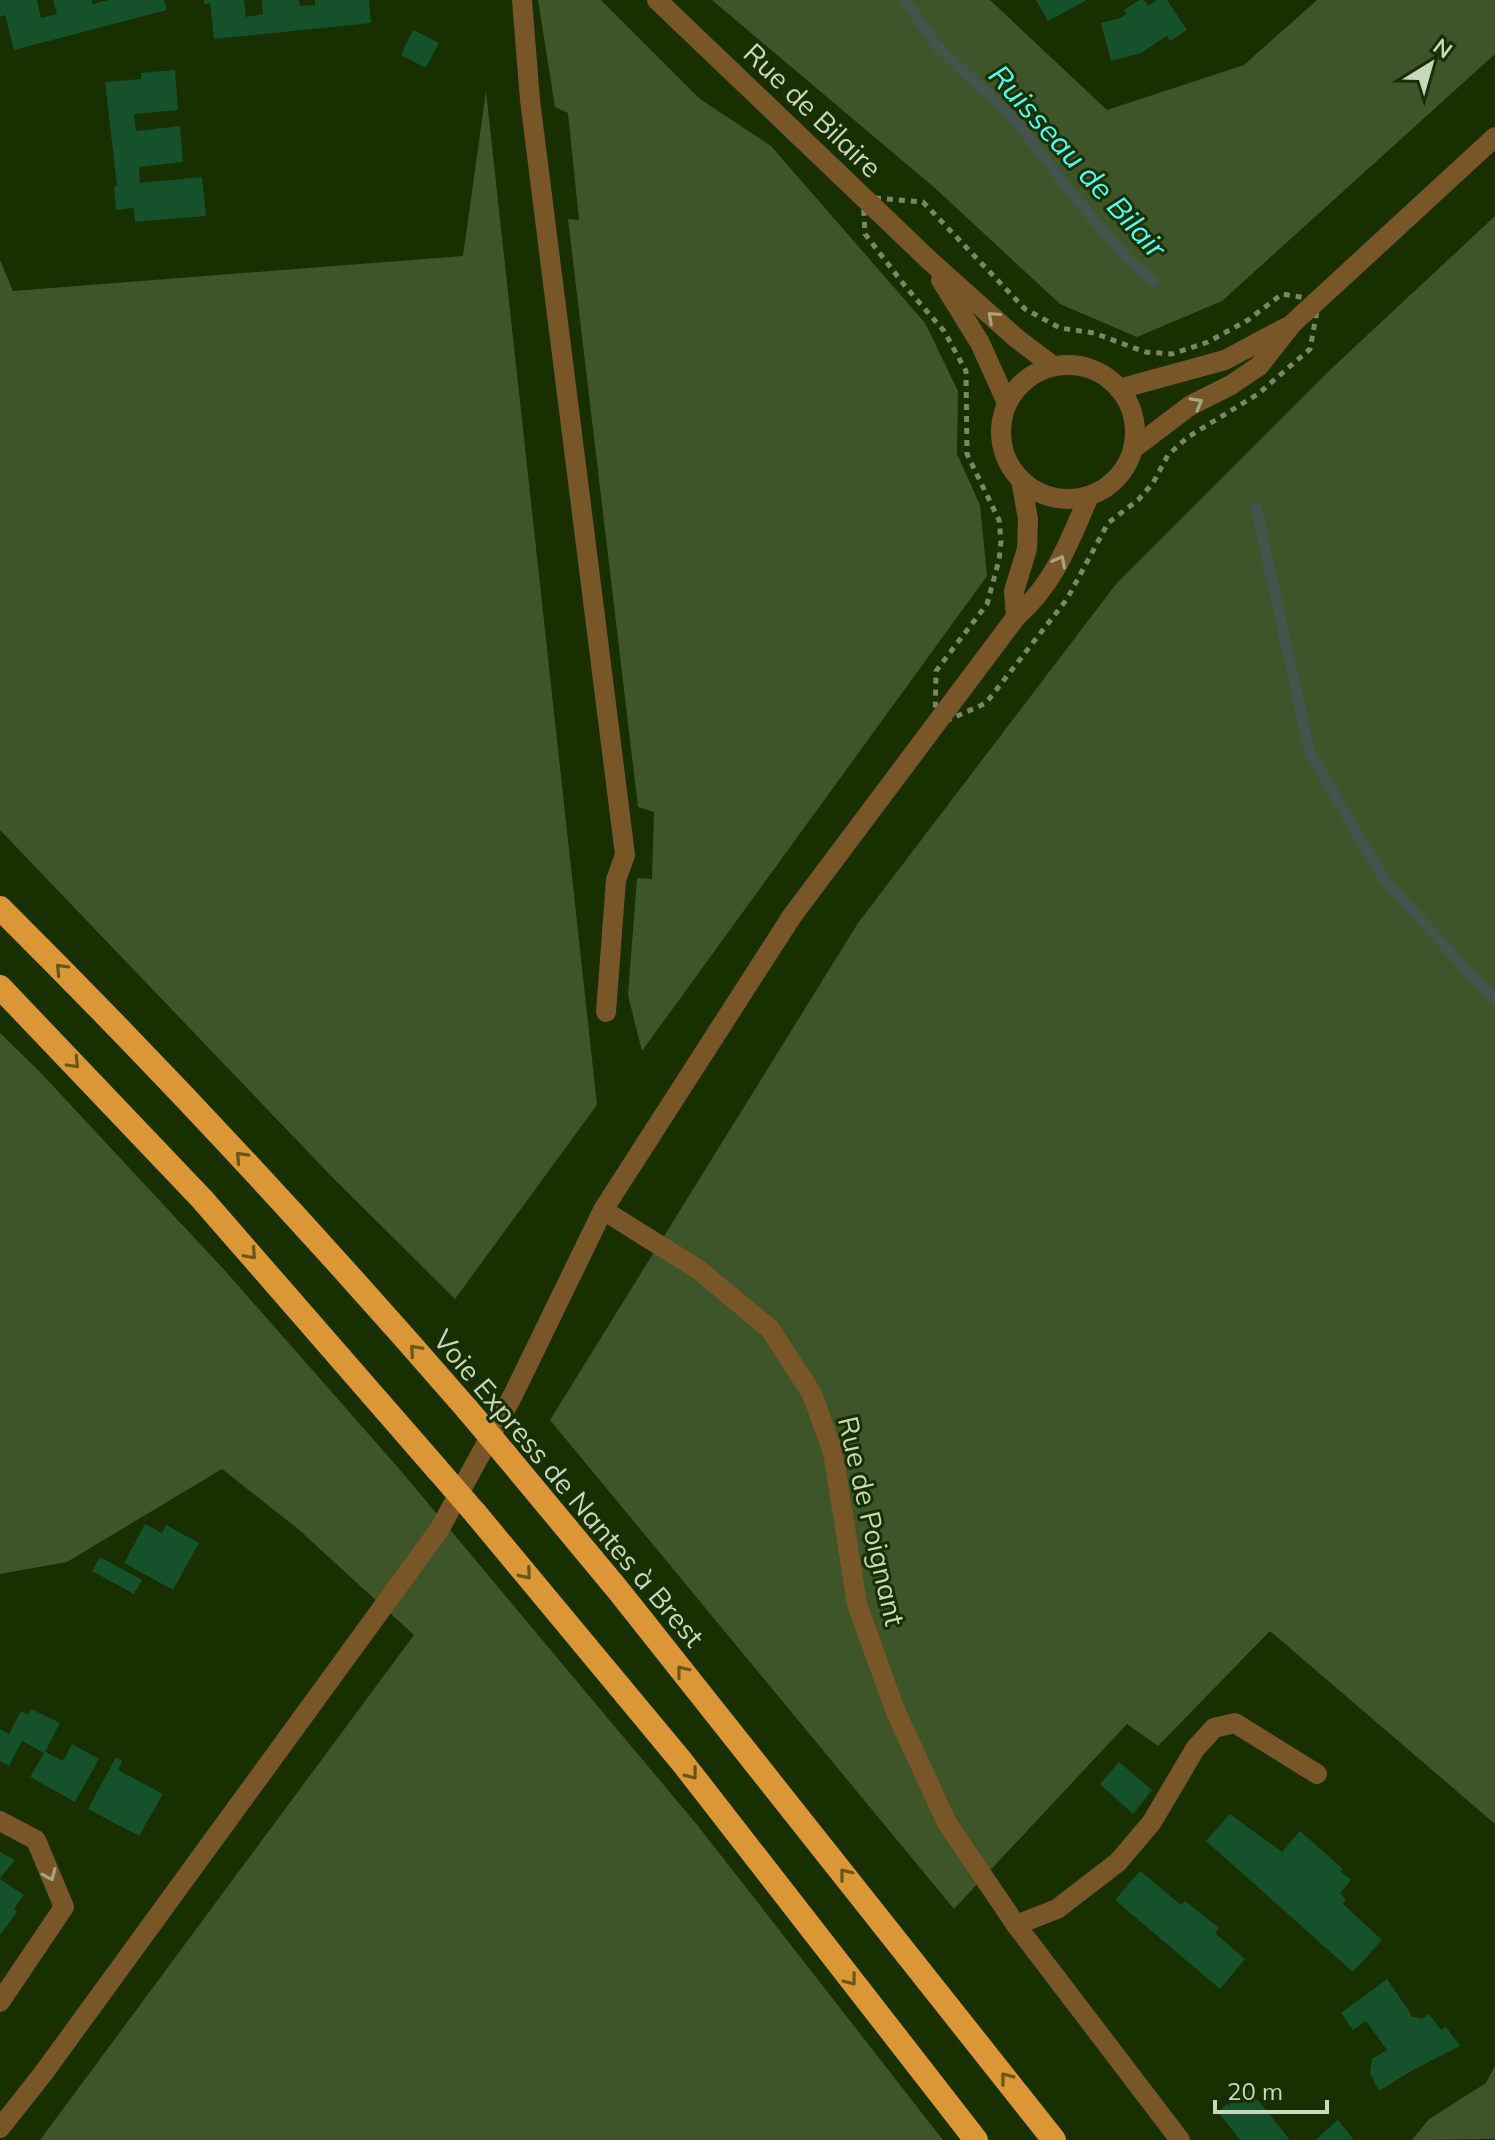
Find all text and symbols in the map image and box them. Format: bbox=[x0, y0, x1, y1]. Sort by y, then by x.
north arrow bbox=[1391, 24, 1471, 104]
text: N bbox=[1428, 32, 1458, 64]
street label: Rue de Bilaire bbox=[737, 35, 889, 185]
water label: Ruisseau de Bilair bbox=[981, 56, 1176, 266]
one-way arrow bbox=[987, 313, 1002, 327]
one-way arrow bbox=[1188, 397, 1203, 412]
one-way arrow bbox=[1050, 555, 1065, 570]
one-way arrow bbox=[56, 964, 70, 978]
one-way arrow bbox=[65, 1054, 79, 1069]
one-way arrow bbox=[236, 1152, 250, 1166]
one-way arrow bbox=[241, 1244, 256, 1259]
street label: Voie Express de Nantes à Brest bbox=[426, 1322, 712, 1654]
one-way arrow bbox=[411, 1344, 425, 1359]
street label: Rue de Poignant bbox=[831, 1413, 913, 1629]
one-way arrow bbox=[516, 1565, 531, 1579]
one-way arrow bbox=[678, 1665, 692, 1680]
one-way arrow bbox=[682, 1765, 697, 1780]
one-way arrow bbox=[41, 1866, 57, 1881]
one-way arrow bbox=[840, 1868, 854, 1883]
one-way arrow bbox=[842, 1971, 856, 1986]
scale bar bbox=[1215, 2064, 1327, 2114]
one-way arrow bbox=[1001, 2072, 1015, 2087]
text: 20 m bbox=[1227, 2076, 1283, 2106]

